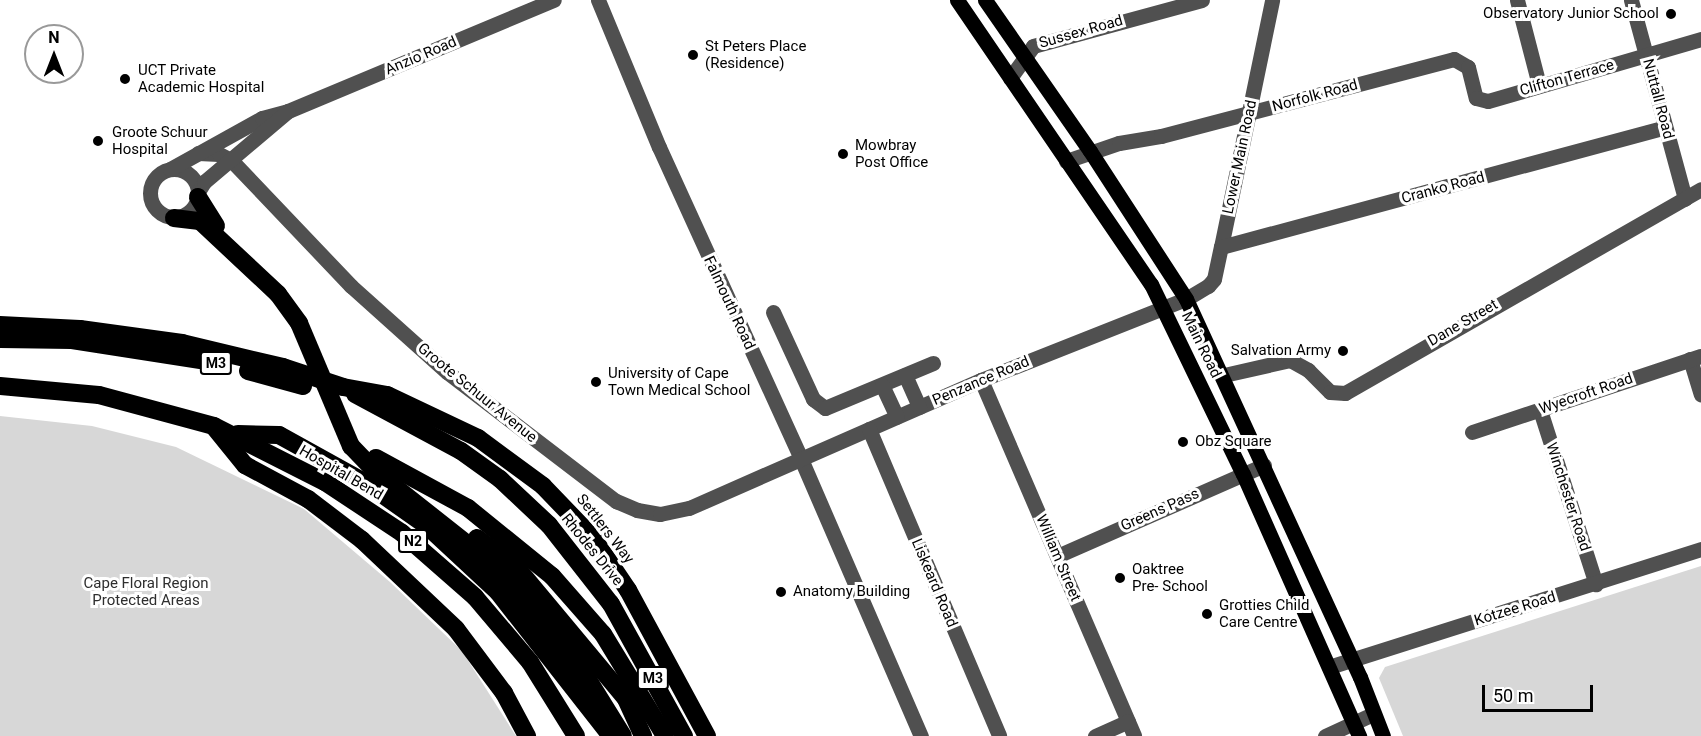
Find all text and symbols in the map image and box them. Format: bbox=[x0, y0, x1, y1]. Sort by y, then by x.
place label: Observatory Junior School bbox=[1483, 5, 1659, 23]
marker: Observatory Junior School bbox=[1664, 7, 1678, 21]
street label: Sussex Road bbox=[1037, 11, 1125, 53]
north arrow bbox=[24, 24, 84, 84]
text: N bbox=[48, 28, 60, 47]
street label: Anzio Road bbox=[383, 33, 459, 79]
place label: St Peters Place (Residence) bbox=[705, 37, 806, 72]
marker: St Peters Place (Residence) bbox=[686, 48, 700, 62]
street label: Clifton Terrace bbox=[1518, 56, 1616, 100]
street label: Nuttall Road bbox=[1639, 57, 1677, 141]
place label: UCT Private Academic Hospital bbox=[138, 61, 264, 96]
marker: UCT Private Academic Hospital bbox=[116, 70, 134, 88]
street label: Norfolk Road bbox=[1270, 76, 1360, 116]
street label: Lower Main Road bbox=[1219, 98, 1261, 216]
place label: Groote Schuur Hospital bbox=[112, 123, 207, 158]
marker: Groote Schuur Hospital bbox=[89, 132, 107, 150]
place label: Mowbray Post Office bbox=[855, 136, 928, 171]
marker: Mowbray Post Office bbox=[836, 147, 850, 161]
street label: Cranko Road bbox=[1399, 168, 1487, 208]
street label: Falmouth Road bbox=[699, 253, 759, 353]
street label: Dane Street bbox=[1425, 296, 1501, 350]
street label: Main Road bbox=[1177, 309, 1225, 381]
street label: Groote Schuur Avenue bbox=[414, 339, 540, 447]
place label: Salvation Army bbox=[1231, 342, 1331, 360]
marker: Salvation Army bbox=[1336, 344, 1350, 358]
road number: M3 bbox=[200, 352, 232, 374]
street label: Penzance Road bbox=[930, 353, 1032, 409]
place label: University of Cape Town Medical School bbox=[608, 364, 750, 399]
street label: Wyecroft Road bbox=[1537, 370, 1635, 418]
marker: University of Cape Town Medical School bbox=[589, 375, 603, 389]
place label: Obz Square bbox=[1195, 433, 1272, 451]
marker: Obz Square bbox=[1176, 435, 1190, 449]
street label: Winchester Road bbox=[1542, 440, 1594, 554]
street label: Hospital Bend bbox=[296, 442, 386, 504]
street label: Greens Pass bbox=[1118, 485, 1202, 535]
street label: Settlers Way bbox=[572, 491, 638, 567]
street label: Rhodes Drive bbox=[557, 510, 627, 590]
street label: William Street bbox=[1032, 512, 1084, 604]
road number: N2 bbox=[398, 530, 428, 552]
street label: Liskeard Road bbox=[907, 536, 961, 630]
place label: Oaktree Pre- School bbox=[1132, 560, 1208, 595]
marker: Oaktree Pre- School bbox=[1113, 571, 1127, 585]
park label: Cape Floral Region Protected Areas bbox=[84, 574, 208, 609]
place label: Anatomy Building bbox=[793, 583, 910, 601]
marker: Anatomy Building bbox=[774, 585, 788, 599]
street label: Kotzee Road bbox=[1472, 588, 1558, 630]
place label: Grotties Child Care Centre bbox=[1219, 596, 1309, 631]
marker: Grotties Child Care Centre bbox=[1200, 607, 1214, 621]
road number: M3 bbox=[636, 667, 670, 689]
scale bar bbox=[1485, 673, 1596, 711]
text: 50 m bbox=[1493, 685, 1533, 706]

